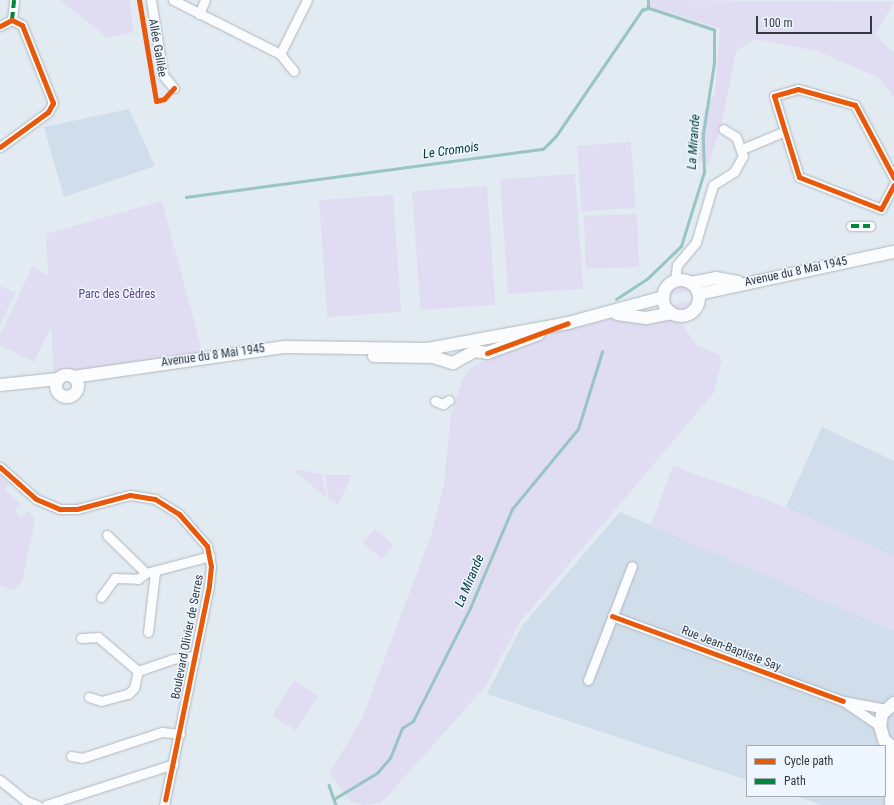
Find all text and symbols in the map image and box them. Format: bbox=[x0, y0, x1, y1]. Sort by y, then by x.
scale bar bbox=[758, 8, 874, 34]
text: 100 m bbox=[763, 16, 793, 30]
street label: Allée Galilée bbox=[145, 18, 169, 78]
water label: La Mirande bbox=[684, 114, 704, 170]
water label: Le Cromois bbox=[422, 139, 480, 163]
street label: Avenue du 8 Mai 1945 bbox=[743, 254, 849, 290]
park label: Parc des Cèdres bbox=[78, 288, 156, 302]
street label: Avenue du 8 Mai 1945 bbox=[160, 342, 266, 370]
water label: La Mirande bbox=[452, 552, 488, 610]
street label: Boulevard Olivier de Serres bbox=[169, 573, 207, 701]
street label: Rue Jean-Baptiste Say bbox=[679, 623, 783, 675]
legend bbox=[746, 745, 886, 797]
text: Cycle path bbox=[784, 754, 833, 768]
text: Path bbox=[784, 774, 806, 788]

